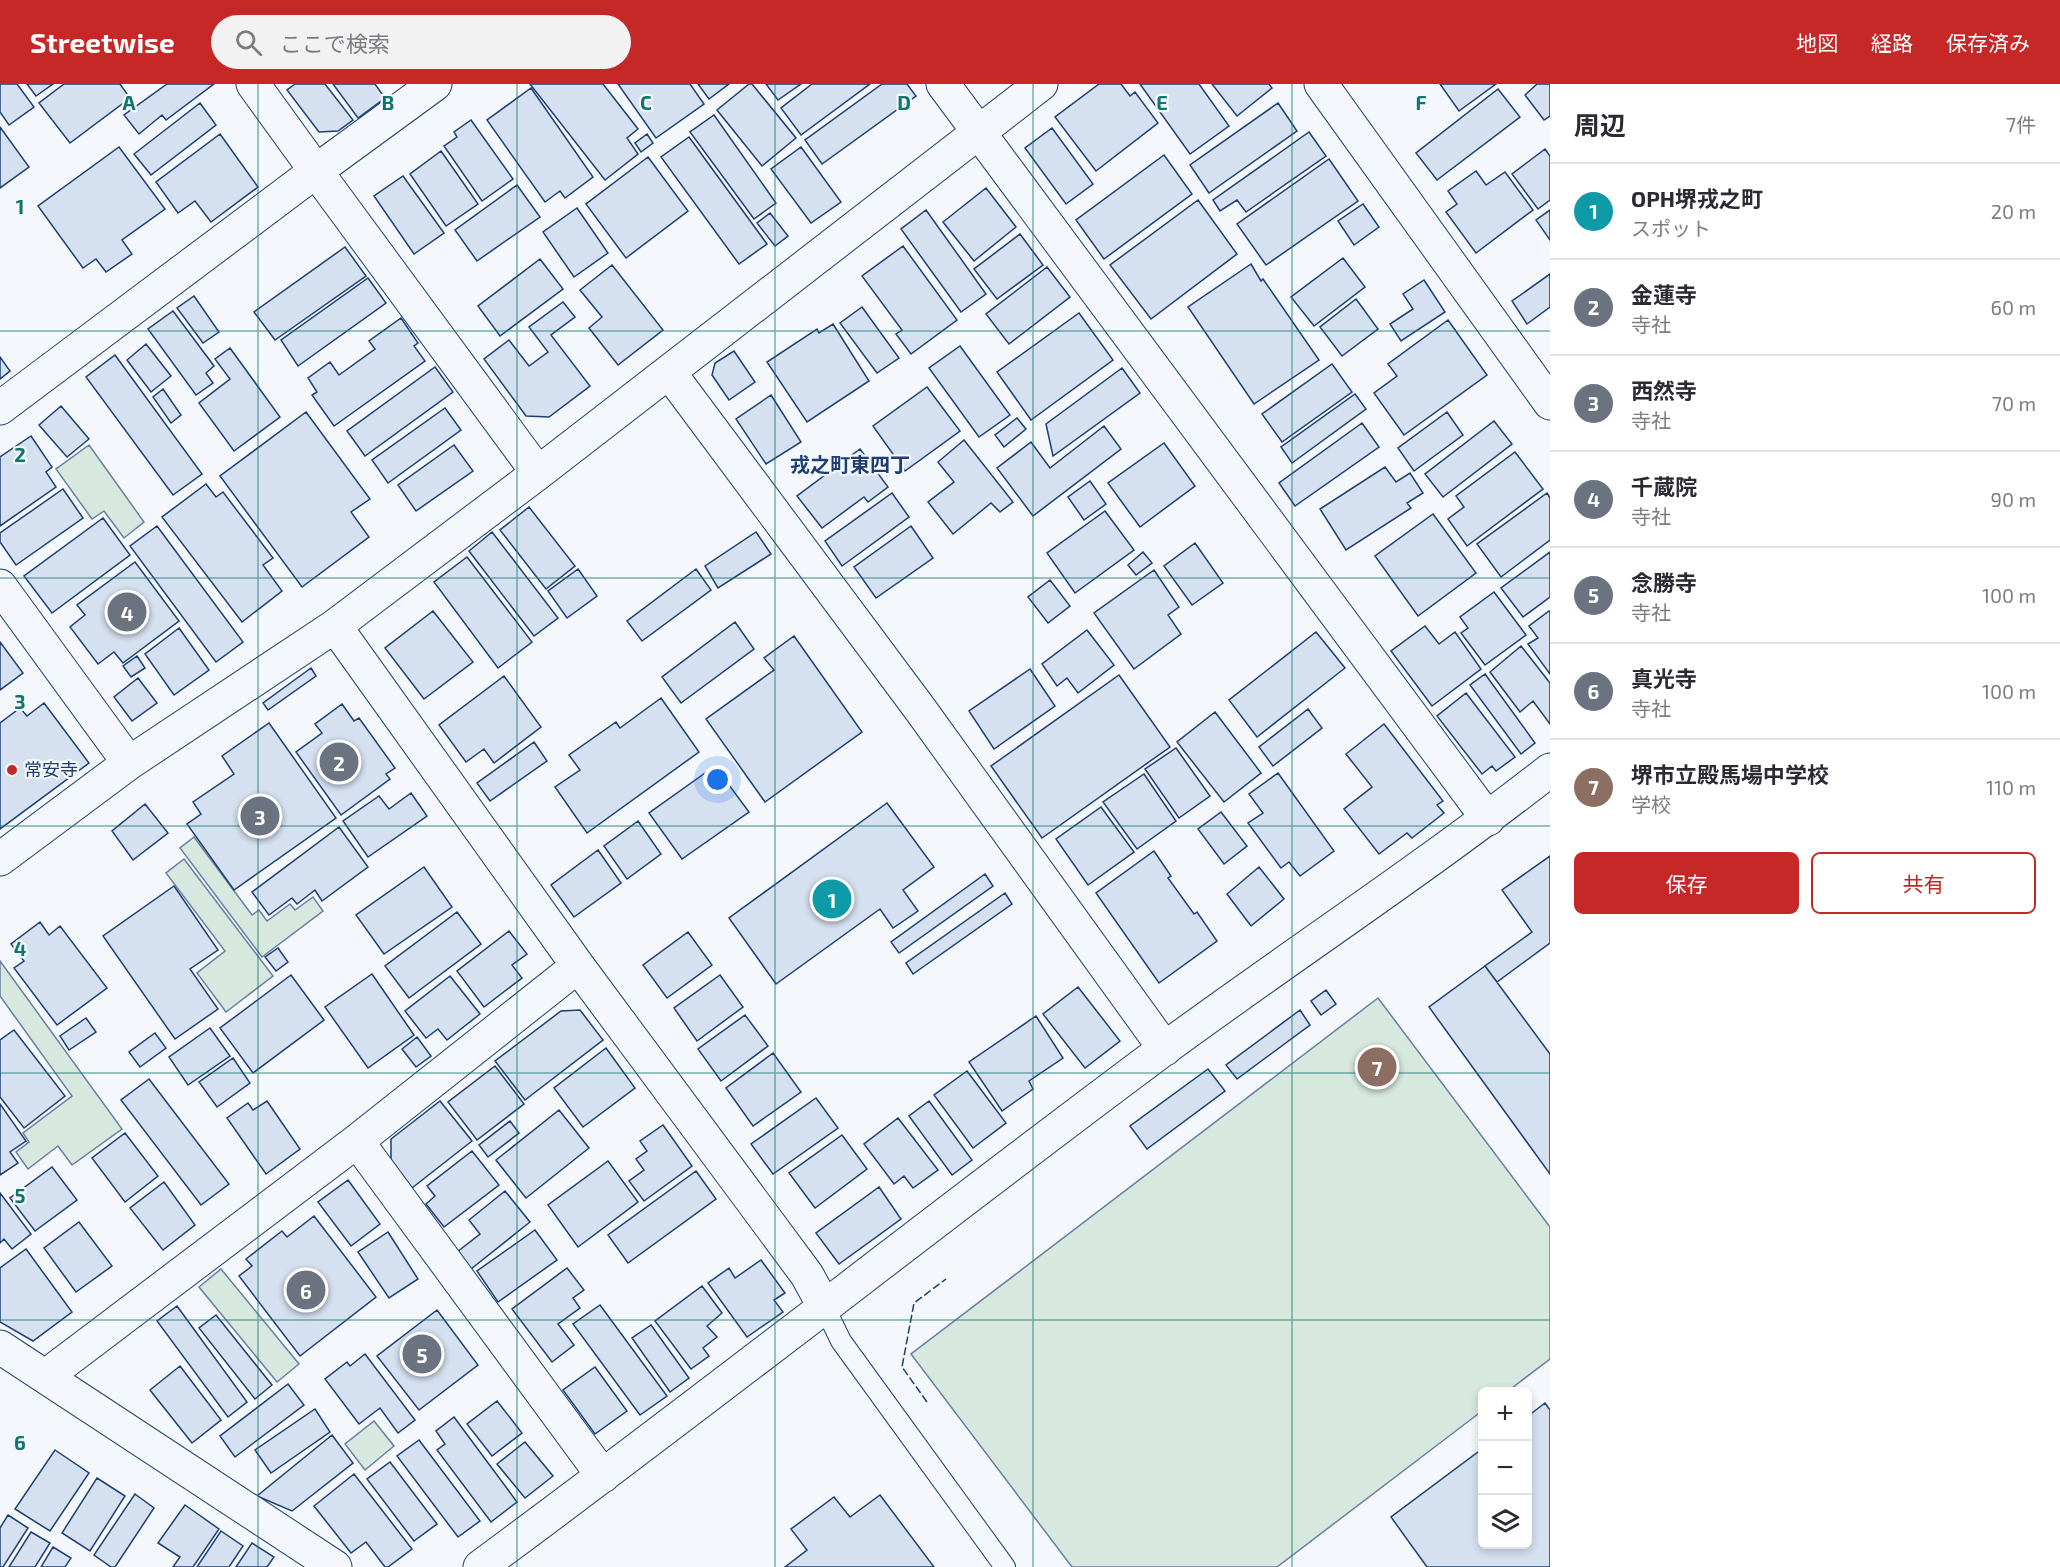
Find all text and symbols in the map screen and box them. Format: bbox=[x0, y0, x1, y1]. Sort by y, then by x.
search box bbox=[211, 15, 631, 69]
text: Streetwise bbox=[30, 25, 175, 59]
icon: search bbox=[232, 26, 265, 59]
text: ここで検索 bbox=[280, 30, 390, 56]
text: 地図 bbox=[1796, 30, 1838, 55]
text: 経路 bbox=[1871, 30, 1913, 55]
text: 保存済み bbox=[1946, 30, 2030, 55]
text: A bbox=[122, 90, 136, 114]
text: B bbox=[382, 90, 394, 114]
text: C bbox=[640, 90, 652, 114]
text: D bbox=[897, 90, 911, 114]
text: E bbox=[1156, 90, 1168, 114]
text: F bbox=[1415, 90, 1427, 114]
text: 周辺 bbox=[1574, 109, 1626, 140]
text: 7件 bbox=[2006, 112, 2036, 136]
text: OPH堺戎之町 bbox=[1631, 185, 1763, 211]
text: 1 bbox=[16, 194, 24, 218]
text: 1 bbox=[1589, 199, 1598, 223]
text: 20 m bbox=[1991, 199, 2036, 223]
text: スポット bbox=[1631, 216, 1711, 240]
text: 金蓮寺 bbox=[1631, 281, 1697, 307]
text: 2 bbox=[1588, 295, 1599, 319]
text: 60 m bbox=[1991, 295, 2036, 319]
text: 寺社 bbox=[1631, 312, 1671, 336]
text: 西然寺 bbox=[1631, 377, 1697, 403]
text: 3 bbox=[1588, 391, 1599, 415]
text: 70 m bbox=[1992, 391, 2036, 415]
text: 寺社 bbox=[1631, 408, 1671, 432]
text: 2 bbox=[14, 442, 26, 466]
district label: 戎之町東四丁 bbox=[790, 452, 910, 476]
text: 千蔵院 bbox=[1631, 473, 1697, 499]
text: 4 bbox=[1587, 487, 1600, 511]
text: 90 m bbox=[1991, 487, 2036, 511]
text: 寺社 bbox=[1631, 504, 1671, 528]
text: 念勝寺 bbox=[1631, 569, 1697, 595]
text: 5 bbox=[1588, 583, 1599, 607]
text: 100 m bbox=[1982, 583, 2036, 607]
pin: 4 bbox=[108, 590, 146, 634]
text: 寺社 bbox=[1631, 600, 1671, 624]
text: 真光寺 bbox=[1631, 665, 1697, 691]
text: 6 bbox=[1588, 679, 1599, 703]
text: 100 m bbox=[1982, 679, 2036, 703]
text: 3 bbox=[14, 689, 26, 713]
text: 寺社 bbox=[1631, 696, 1671, 720]
pin: 2 bbox=[320, 740, 358, 784]
place label: 常安寺 bbox=[24, 758, 78, 780]
text: 堺市立殿馬場中学校 bbox=[1631, 761, 1829, 787]
marker: 常安寺 bbox=[5, 763, 19, 777]
your location bbox=[703, 765, 732, 794]
text: 7 bbox=[1588, 775, 1599, 799]
text: 110 m bbox=[1986, 775, 2036, 799]
text: 学校 bbox=[1631, 792, 1671, 816]
pin: 3 bbox=[240, 794, 280, 838]
button: 保存 bbox=[1574, 852, 1799, 914]
button: 共有 bbox=[1811, 852, 2036, 914]
pin: 1 bbox=[812, 876, 852, 922]
text: 4 bbox=[14, 936, 27, 960]
pin: 7 bbox=[1358, 1044, 1396, 1090]
text: 5 bbox=[14, 1183, 26, 1207]
pin: 6 bbox=[286, 1268, 326, 1312]
pin: 5 bbox=[402, 1332, 442, 1376]
map controls bbox=[1478, 1387, 1532, 1549]
button: + bbox=[1478, 1387, 1532, 1441]
text: 6 bbox=[14, 1430, 26, 1454]
button: − bbox=[1478, 1441, 1532, 1495]
button: layers bbox=[1478, 1495, 1532, 1549]

